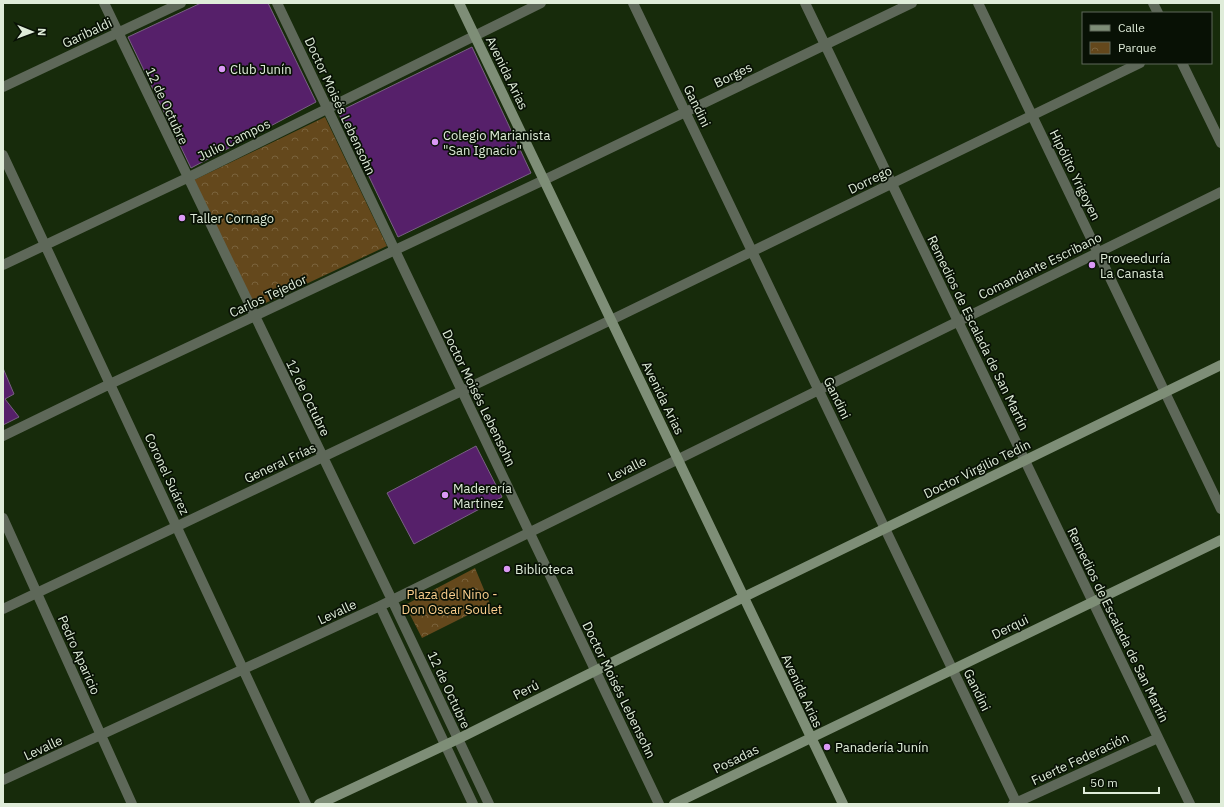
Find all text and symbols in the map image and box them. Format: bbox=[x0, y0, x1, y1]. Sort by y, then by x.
north arrow bbox=[12, 12, 52, 52]
legend bbox=[1082, 12, 1212, 64]
street label: Garibaldi bbox=[59, 14, 115, 52]
text: Calle bbox=[1118, 20, 1145, 35]
text: N bbox=[35, 28, 49, 36]
street label: Doctor Moisés Lebensohn bbox=[301, 34, 379, 178]
street label: Avenida Arias bbox=[482, 34, 532, 112]
text: Parque bbox=[1118, 40, 1157, 55]
street label: Borges bbox=[711, 58, 755, 92]
place label: Club Junín bbox=[230, 61, 292, 78]
marker: Club Junín bbox=[217, 64, 227, 74]
street label: 12 de Octubre bbox=[142, 65, 192, 147]
street label: Gandini bbox=[680, 82, 714, 130]
street label: Julio Campos bbox=[195, 115, 273, 165]
place label: Colegio Marianista "San Ignacio" bbox=[443, 127, 550, 159]
street label: Hipólito Yrigoyen bbox=[1046, 127, 1104, 223]
marker: Colegio Marianista "San Ignacio" bbox=[430, 137, 440, 147]
street label: Dorrego bbox=[845, 162, 895, 198]
place label: Taller Cornago bbox=[190, 210, 274, 227]
marker: Taller Cornago bbox=[177, 213, 187, 223]
street label: Comandante Escribano bbox=[975, 229, 1105, 303]
street label: Remedios de Escalada de San Martín bbox=[923, 233, 1033, 433]
place label: Proveeduría La Canasta bbox=[1100, 250, 1170, 282]
marker: Proveeduría La Canasta bbox=[1087, 260, 1097, 270]
street label: Carlos Tejedor bbox=[226, 271, 310, 321]
street label: Doctor Moisés Lebensohn bbox=[438, 327, 520, 469]
street label: 12 de Octubre bbox=[282, 357, 334, 439]
street label: Avenida Arias bbox=[638, 359, 688, 437]
street label: Gandini bbox=[820, 374, 854, 422]
street label: Coronel Suárez bbox=[141, 430, 193, 518]
street label: Doctor Virgilio Tedín bbox=[921, 436, 1033, 502]
street label: General Frías bbox=[241, 439, 319, 487]
street label: Levalle bbox=[605, 452, 649, 486]
place label: Maderería Martinez bbox=[453, 480, 512, 512]
marker: Maderería Martinez bbox=[440, 490, 450, 500]
street label: Remedios de Escalada de San Martín bbox=[1063, 525, 1173, 725]
place label: Biblioteca bbox=[515, 561, 574, 578]
marker: Biblioteca bbox=[502, 564, 512, 574]
park label: Plaza del Nino - Don Oscar Soulet bbox=[402, 586, 502, 618]
street label: Levalle bbox=[315, 596, 359, 628]
street label: Derqui bbox=[989, 611, 1031, 643]
street label: Pedro Aparicio bbox=[54, 613, 104, 697]
street label: Doctor Moisés Lebensohn bbox=[578, 619, 660, 761]
street label: 12 de Octubre bbox=[424, 649, 474, 731]
street label: Avenida Arias bbox=[778, 651, 826, 731]
street label: Gandini bbox=[960, 666, 994, 714]
street label: Perú bbox=[510, 676, 542, 704]
street label: Fuerte Federación bbox=[1028, 729, 1132, 789]
street label: Levalle bbox=[21, 732, 65, 764]
place label: Panadería Junín bbox=[835, 739, 929, 756]
street label: Posadas bbox=[710, 741, 762, 777]
marker: Panadería Junín bbox=[822, 742, 832, 752]
scale bar bbox=[1084, 769, 1159, 795]
text: 50 m bbox=[1090, 775, 1118, 790]

